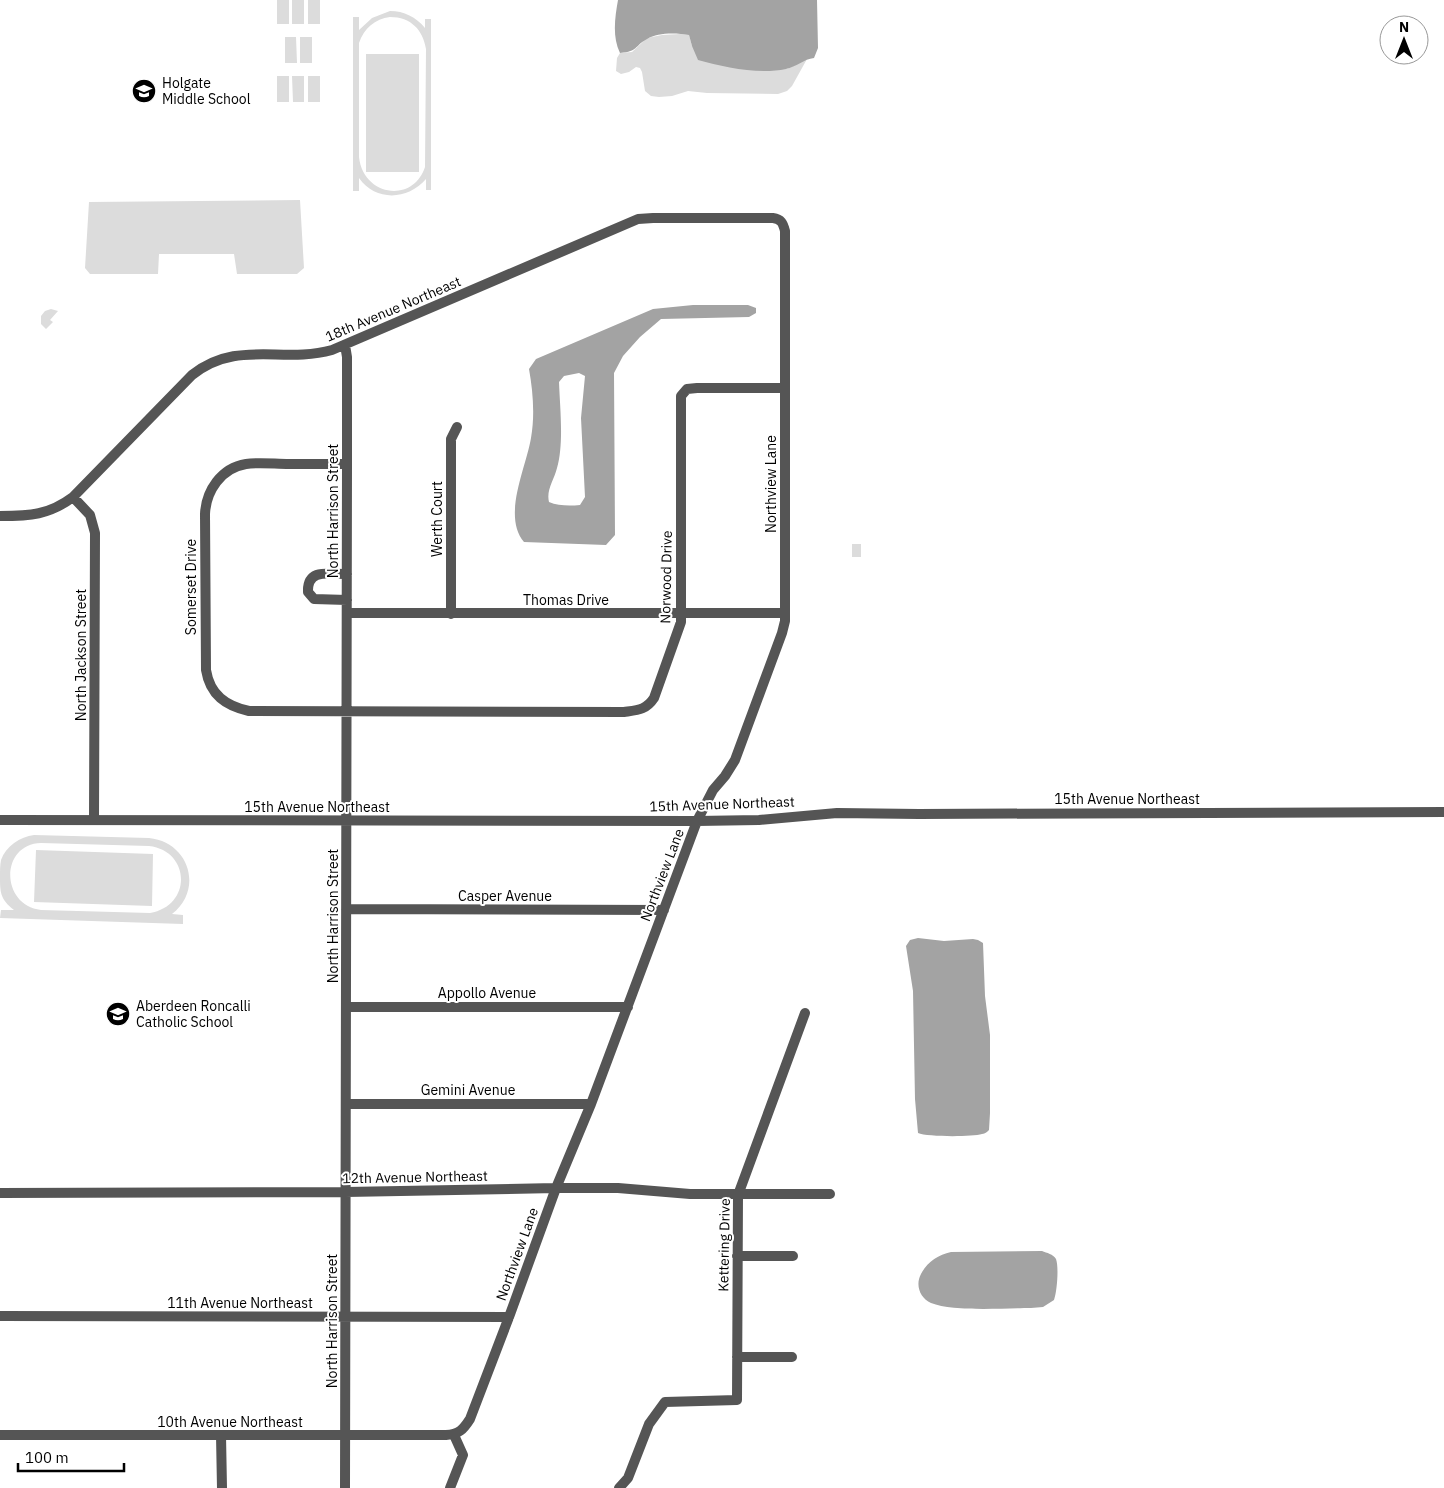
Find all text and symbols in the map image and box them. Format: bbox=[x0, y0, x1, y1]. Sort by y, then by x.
north arrow bbox=[1379, 15, 1429, 65]
text: N bbox=[1399, 18, 1409, 36]
place label: Holgate Middle School bbox=[162, 74, 251, 108]
school or university icon: Holgate Middle School bbox=[131, 78, 157, 104]
street label: 18th Avenue Northeast bbox=[322, 272, 464, 346]
street label: Northview Lane bbox=[762, 435, 780, 533]
street label: North Harrison Street bbox=[324, 444, 342, 578]
street label: Werth Court bbox=[428, 481, 446, 557]
street label: Norwood Drive bbox=[656, 530, 676, 624]
street label: Somerset Drive bbox=[182, 539, 200, 635]
street label: North Jackson Street bbox=[72, 589, 90, 721]
street label: Thomas Drive bbox=[523, 591, 609, 609]
street label: 15th Avenue Northeast bbox=[1054, 790, 1200, 808]
street label: 15th Avenue Northeast bbox=[649, 792, 795, 816]
street label: 15th Avenue Northeast bbox=[244, 798, 390, 816]
street label: Northview Lane bbox=[636, 826, 688, 924]
street label: North Harrison Street bbox=[324, 849, 342, 983]
street label: Casper Avenue bbox=[458, 887, 552, 905]
street label: Appollo Avenue bbox=[438, 984, 537, 1002]
place label: Aberdeen Roncalli Catholic School bbox=[136, 997, 251, 1031]
school or university icon: Aberdeen Roncalli Catholic School bbox=[105, 1001, 131, 1027]
street label: Gemini Avenue bbox=[421, 1081, 516, 1099]
street label: 12th Avenue Northeast bbox=[342, 1167, 488, 1187]
street label: Kettering Drive bbox=[714, 1198, 734, 1292]
street label: Northview Lane bbox=[492, 1205, 542, 1303]
street label: North Harrison Street bbox=[323, 1254, 341, 1388]
street label: 11th Avenue Northeast bbox=[167, 1294, 313, 1312]
street label: 10th Avenue Northeast bbox=[157, 1413, 303, 1431]
scale bar bbox=[18, 1440, 124, 1472]
text: 100 m bbox=[25, 1448, 69, 1467]

